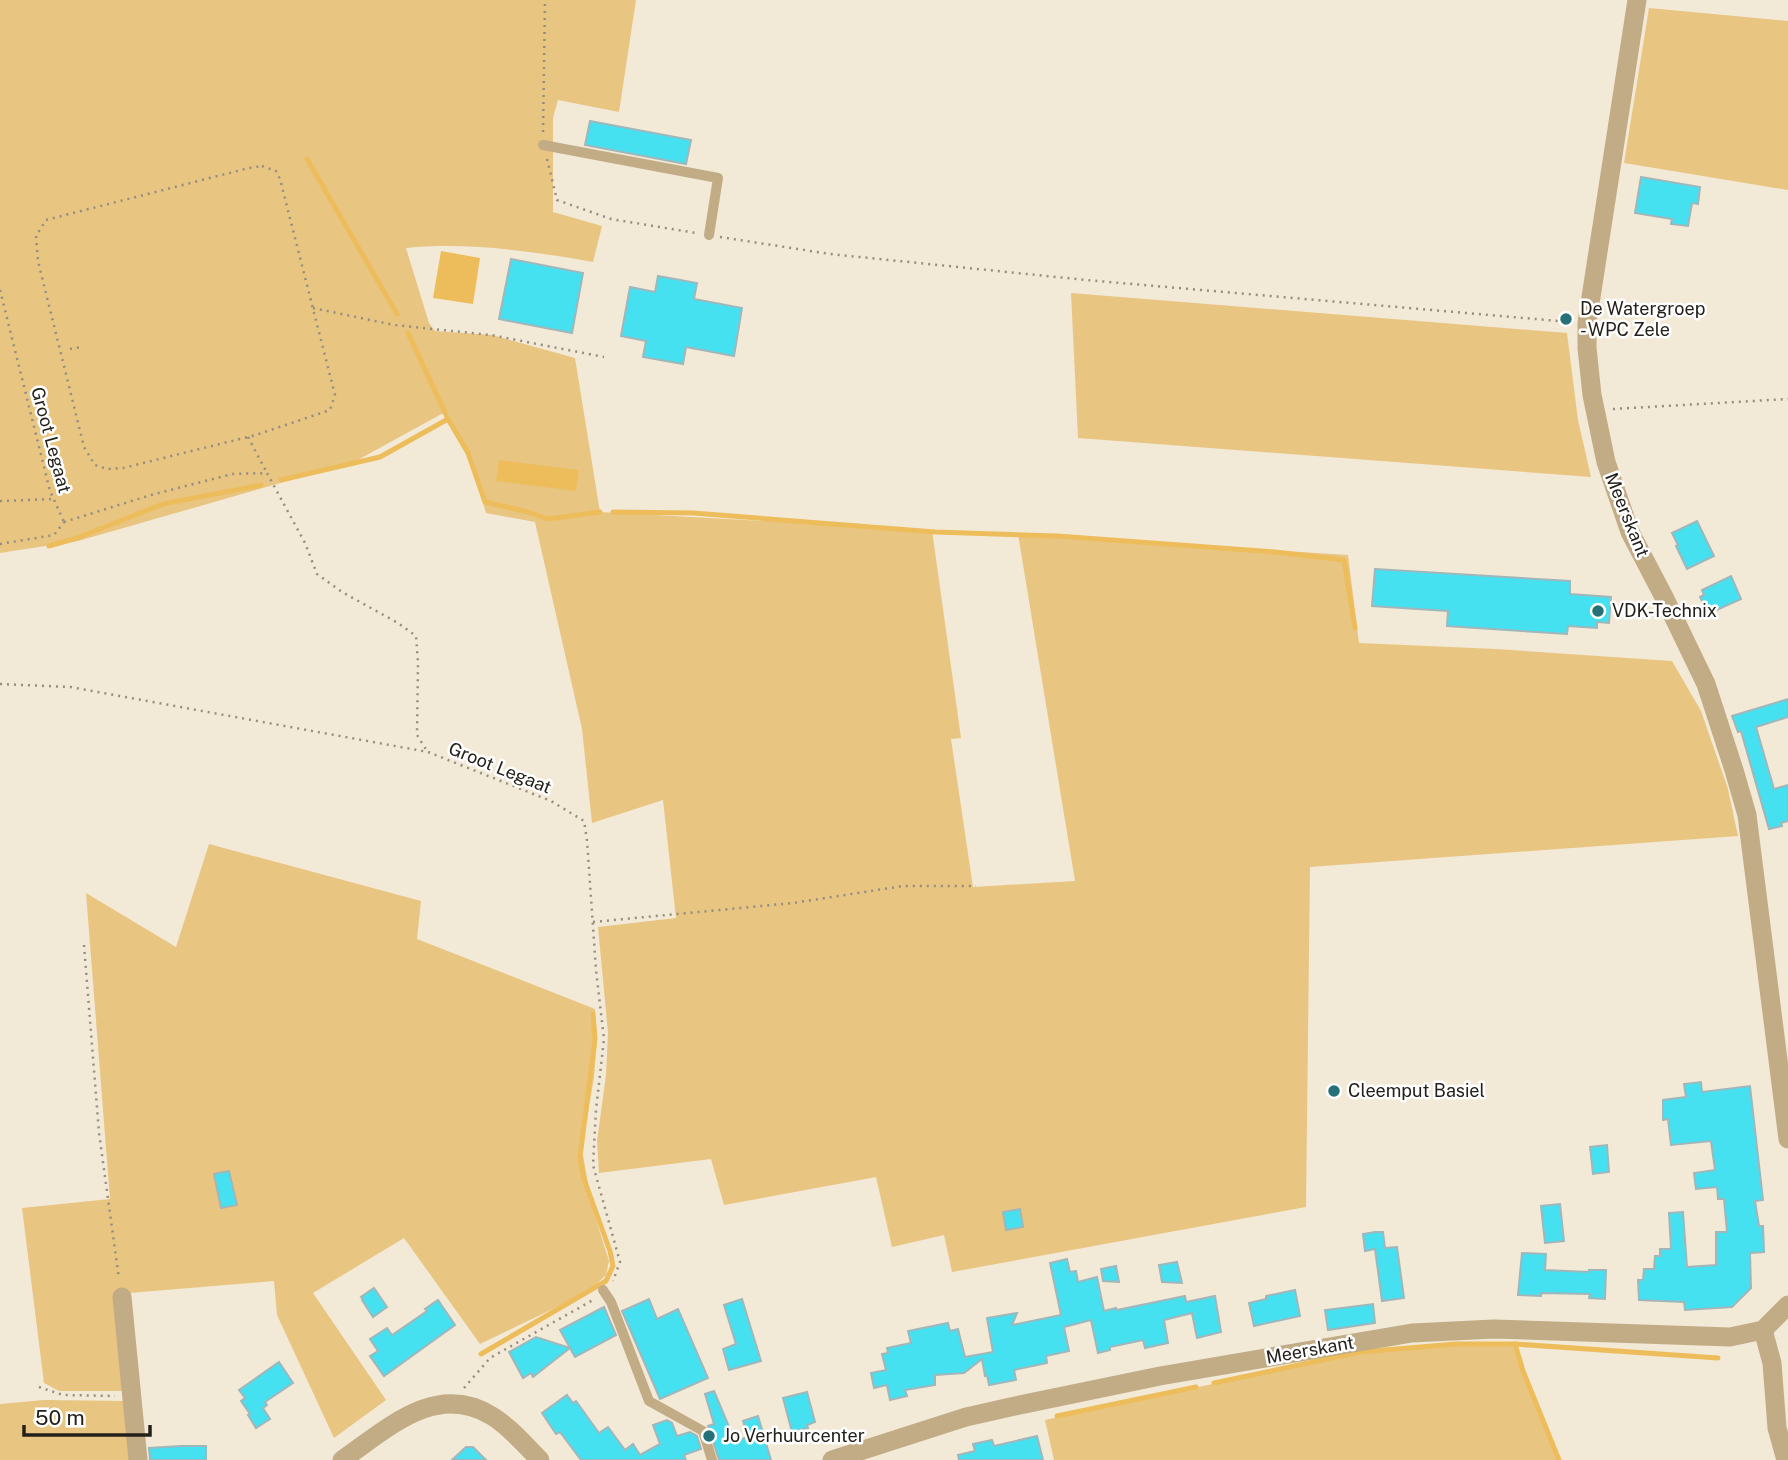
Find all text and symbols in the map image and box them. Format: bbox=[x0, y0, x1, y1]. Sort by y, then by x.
place label: De Watergroep - WPC Zele bbox=[1580, 298, 1705, 340]
marker: De Watergroep - WPC Zele bbox=[1558, 311, 1574, 327]
street label: Groot Legaat bbox=[27, 385, 76, 495]
street label: Meerskant bbox=[1601, 470, 1654, 560]
place label: VDK-Technix bbox=[1612, 600, 1717, 621]
marker: VDK-Technix bbox=[1590, 603, 1606, 619]
street label: Groot Legaat bbox=[446, 737, 555, 798]
place label: Cleemput Basiel bbox=[1348, 1080, 1485, 1101]
marker: Cleemput Basiel bbox=[1326, 1083, 1342, 1099]
street label: Meerskant bbox=[1264, 1331, 1356, 1368]
scale bar bbox=[24, 1394, 150, 1438]
text: 50 m bbox=[35, 1405, 85, 1430]
place label: Jo Verhuurcenter bbox=[723, 1425, 865, 1446]
marker: Jo Verhuurcenter bbox=[701, 1428, 717, 1444]

